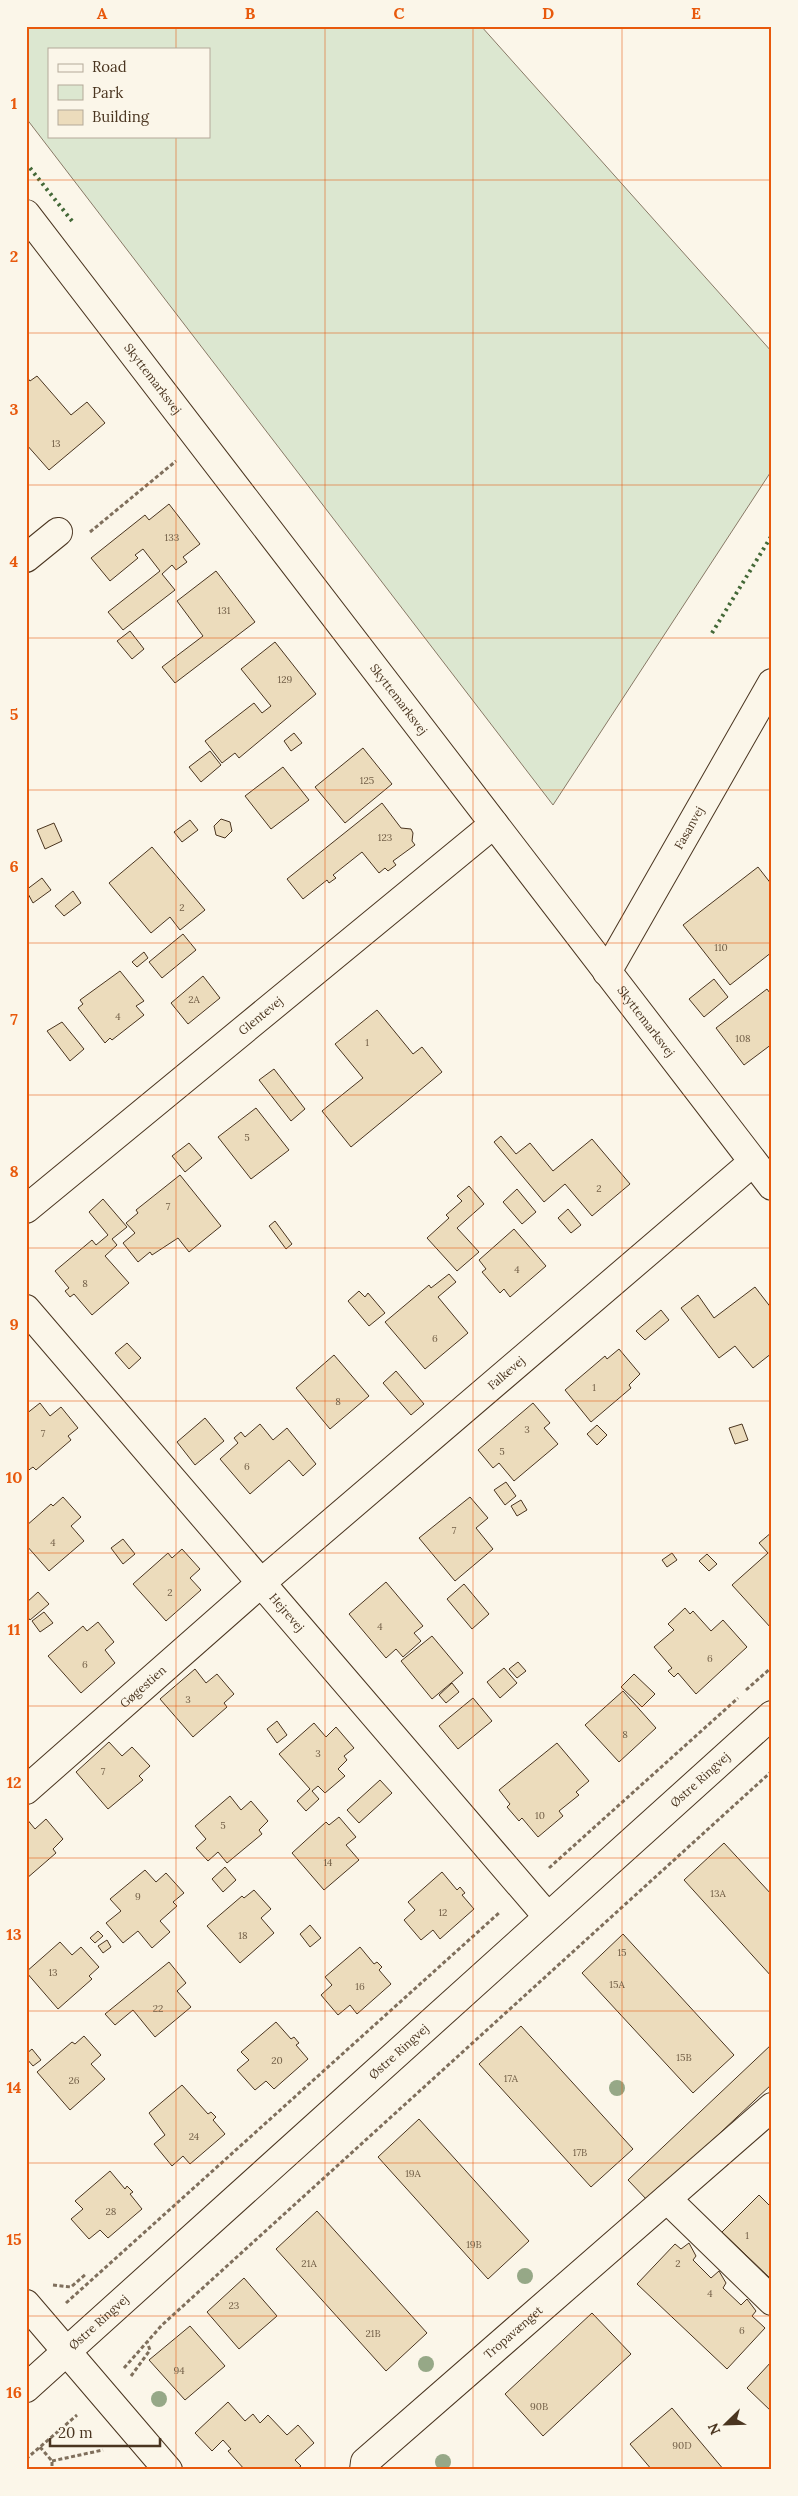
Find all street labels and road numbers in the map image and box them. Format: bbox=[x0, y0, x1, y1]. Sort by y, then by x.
street label: Skyttemarksvej bbox=[121, 340, 185, 417]
street label: Skyttemarksvej bbox=[367, 661, 431, 738]
street label: Fasanvej bbox=[671, 804, 707, 852]
street label: Skyttemarksvej bbox=[614, 983, 678, 1060]
street label: Glentevej bbox=[235, 993, 286, 1038]
street label: Falkevej bbox=[484, 1353, 528, 1393]
street label: Hejrevej bbox=[266, 1590, 308, 1635]
street label: Gøgestien bbox=[117, 1662, 169, 1711]
street label: Østre Ringvej bbox=[667, 1749, 733, 1810]
street label: Østre Ringvej bbox=[365, 2021, 431, 2082]
street label: Østre Ringvej bbox=[65, 2291, 131, 2353]
street label: Tropavænget bbox=[481, 2302, 546, 2362]

